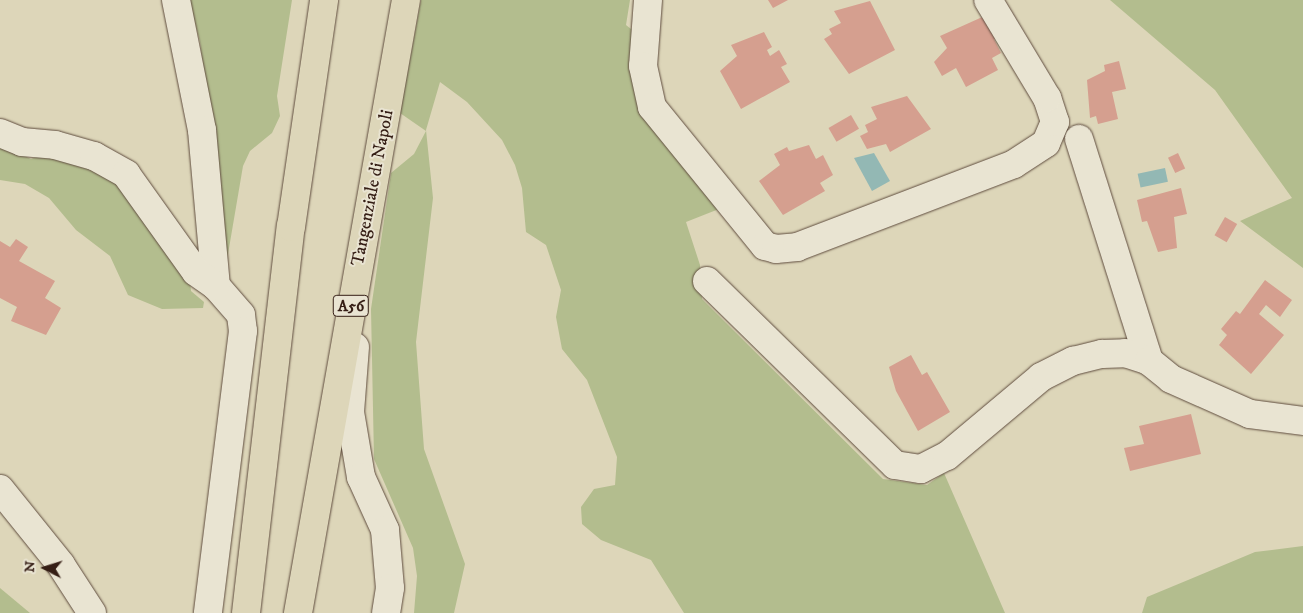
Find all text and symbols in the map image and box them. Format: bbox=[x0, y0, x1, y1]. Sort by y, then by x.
street label: Tangenziale di Napoli bbox=[347, 108, 399, 268]
road number: A56 bbox=[332, 292, 370, 320]
north arrow bbox=[20, 543, 70, 593]
text: N bbox=[21, 560, 40, 573]

